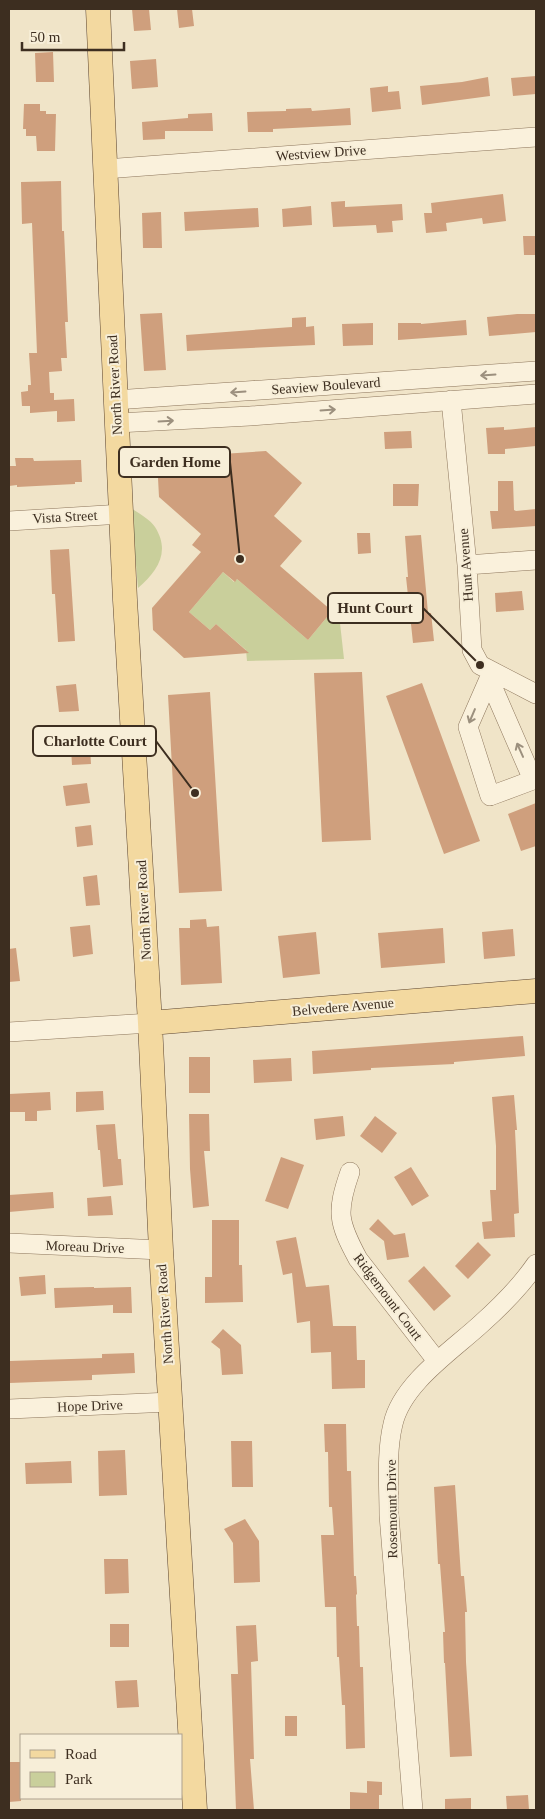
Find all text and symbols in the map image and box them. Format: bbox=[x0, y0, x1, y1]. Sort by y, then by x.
scale bar bbox=[22, 20, 125, 52]
text: 50 m bbox=[30, 29, 61, 45]
street label: Westview Drive bbox=[275, 142, 367, 164]
street label: North River Road bbox=[105, 335, 125, 435]
one-way arrow bbox=[480, 370, 496, 379]
street label: Seaview Boulevard bbox=[271, 375, 381, 397]
one-way arrow bbox=[230, 387, 246, 396]
one-way arrow bbox=[320, 405, 336, 415]
one-way arrow bbox=[158, 416, 174, 425]
callout: Garden Home bbox=[119, 447, 230, 477]
text: Garden Home bbox=[129, 454, 221, 470]
street label: Vista Street bbox=[32, 508, 98, 526]
street label: Hunt Avenue bbox=[456, 528, 476, 602]
callout: Hunt Court bbox=[328, 593, 423, 623]
text: Hunt Court bbox=[337, 600, 413, 616]
one-way arrow bbox=[467, 708, 477, 723]
callout: Charlotte Court bbox=[33, 726, 156, 756]
text: Charlotte Court bbox=[43, 733, 147, 749]
one-way arrow bbox=[514, 743, 524, 758]
street label: North River Road bbox=[134, 860, 154, 960]
street label: Belvedere Avenue bbox=[292, 995, 394, 1019]
street label: Moreau Drive bbox=[45, 1238, 125, 1256]
street label: Ridgemount Court bbox=[351, 1251, 426, 1343]
street label: North River Road bbox=[154, 1263, 176, 1365]
street label: Hope Drive bbox=[57, 1397, 123, 1415]
street label: Rosemount Drive bbox=[384, 1459, 400, 1559]
legend bbox=[20, 1734, 182, 1799]
text: Road bbox=[65, 1746, 97, 1762]
text: Park bbox=[65, 1771, 93, 1787]

